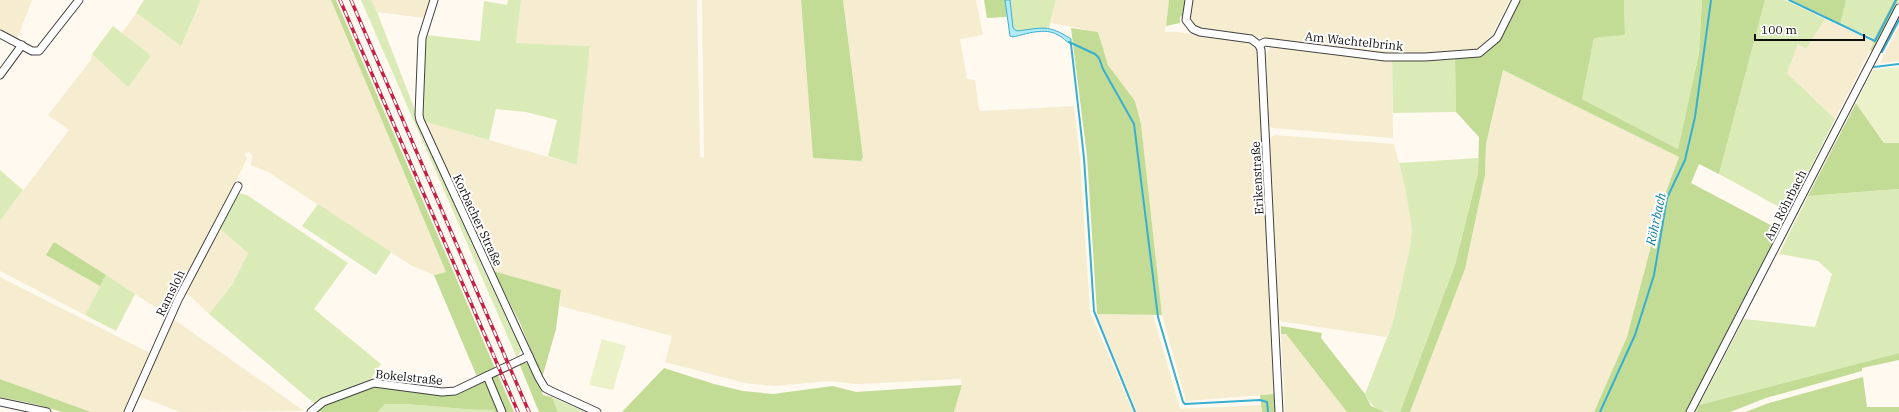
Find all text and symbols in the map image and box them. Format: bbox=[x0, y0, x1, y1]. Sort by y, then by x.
scale bar bbox=[1755, 16, 1864, 42]
text: 100 m bbox=[1761, 22, 1797, 37]
street label: Am Wachtelbrink bbox=[1304, 28, 1404, 54]
street label: Erikenstraße bbox=[1248, 141, 1266, 215]
street label: Am Röhrbach bbox=[1761, 167, 1809, 243]
street label: Korbacher Straße bbox=[450, 172, 506, 268]
water label: Röhrbach bbox=[1642, 191, 1670, 248]
street label: Ramsloh bbox=[152, 267, 188, 319]
street label: Bokelstraße bbox=[375, 366, 443, 388]

